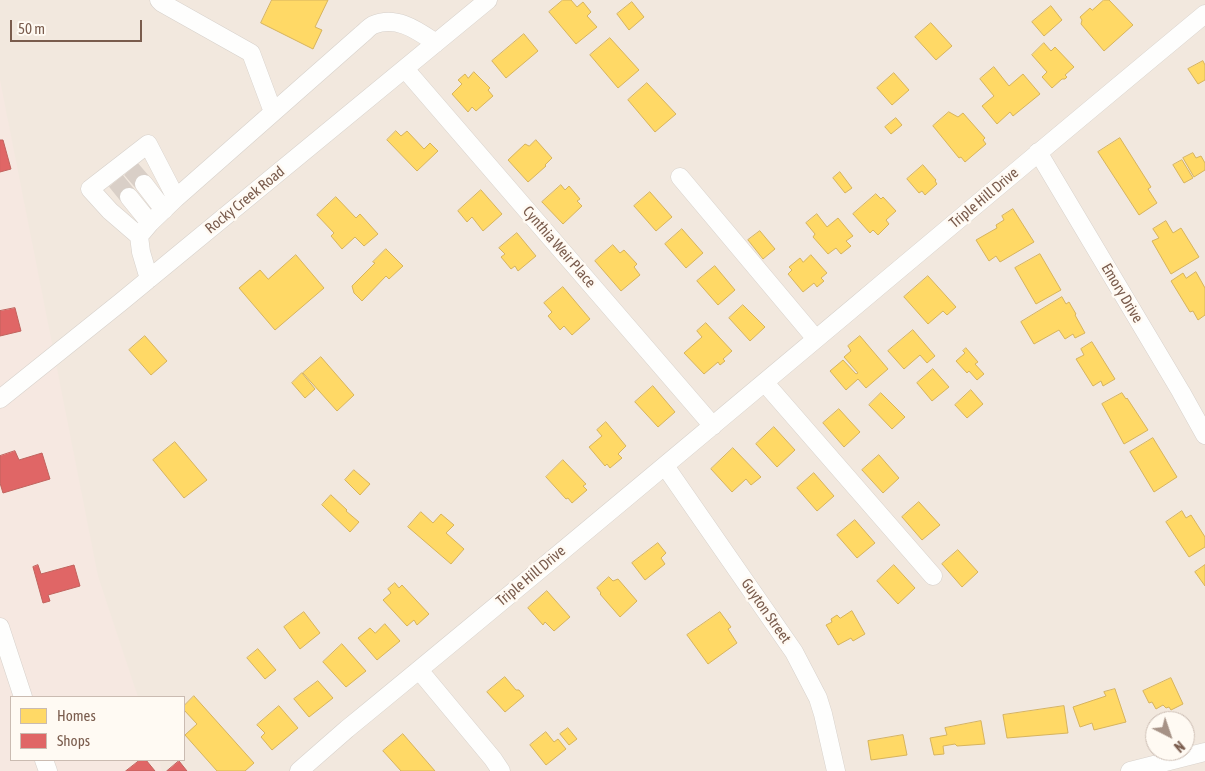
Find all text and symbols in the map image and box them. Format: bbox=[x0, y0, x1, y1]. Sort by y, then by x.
scale bar bbox=[12, 10, 145, 42]
text: 50 m bbox=[18, 20, 45, 37]
street label: Rocky Creek Road bbox=[202, 163, 288, 237]
street label: Triple Hill Drive bbox=[946, 164, 1022, 232]
street label: Cynthia Weir Place bbox=[519, 203, 599, 291]
street label: Emory Drive bbox=[1097, 260, 1147, 326]
street label: Triple Hill Drive bbox=[493, 542, 569, 610]
street label: Guyton Street bbox=[737, 575, 795, 647]
legend bbox=[10, 696, 185, 761]
text: Homes bbox=[57, 707, 96, 724]
north arrow bbox=[1145, 711, 1195, 761]
text: Shops bbox=[57, 732, 90, 749]
text: N bbox=[1171, 738, 1188, 755]

